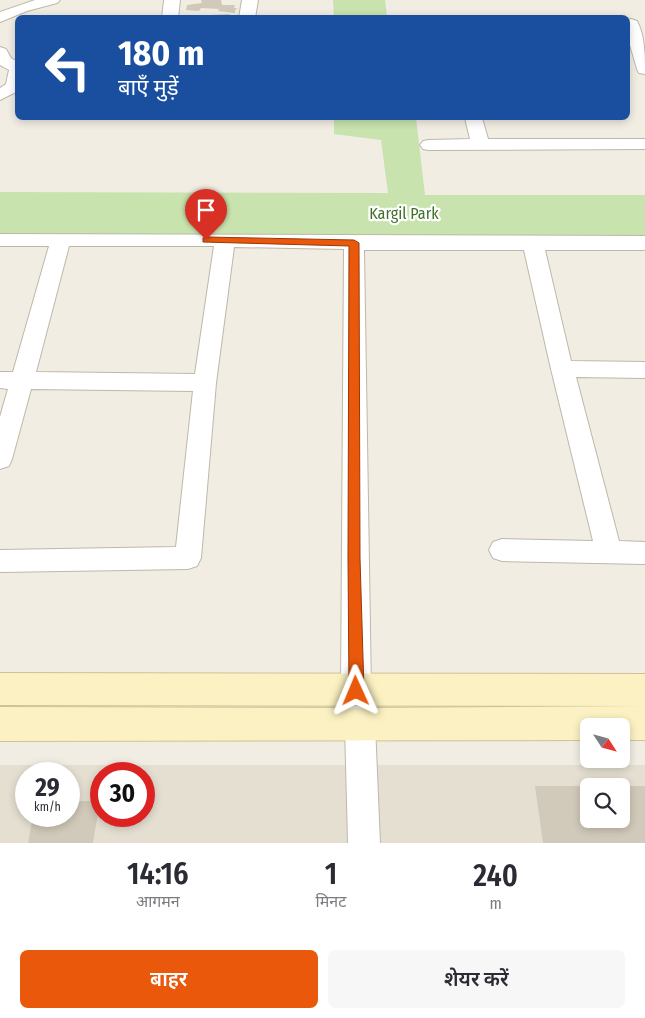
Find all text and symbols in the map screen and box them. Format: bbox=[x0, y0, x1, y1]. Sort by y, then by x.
text: 180 m bbox=[118, 32, 204, 74]
icon: left bbox=[35, 35, 100, 100]
text: बाएँ मुड़ें bbox=[118, 74, 179, 101]
pin bbox=[185, 189, 227, 240]
icon: arrive bbox=[192, 196, 220, 224]
park label: Kargil Park bbox=[369, 204, 439, 223]
position arrow bbox=[329, 664, 381, 716]
north arrow bbox=[580, 718, 630, 768]
map controls bbox=[580, 718, 630, 828]
speed limit sign: 30 bbox=[90, 762, 155, 827]
text: 29 bbox=[35, 773, 60, 803]
button: search bbox=[580, 778, 630, 828]
text: km/h bbox=[34, 800, 61, 814]
text: 14:16 bbox=[127, 856, 189, 892]
text: 1 bbox=[325, 856, 337, 892]
text: 240 bbox=[473, 858, 518, 894]
text: आगमन bbox=[136, 892, 180, 911]
text: मिनट bbox=[316, 892, 346, 911]
text: m bbox=[489, 894, 502, 913]
button: बाहर bbox=[20, 950, 318, 1008]
button: शेयर करें bbox=[328, 950, 625, 1008]

